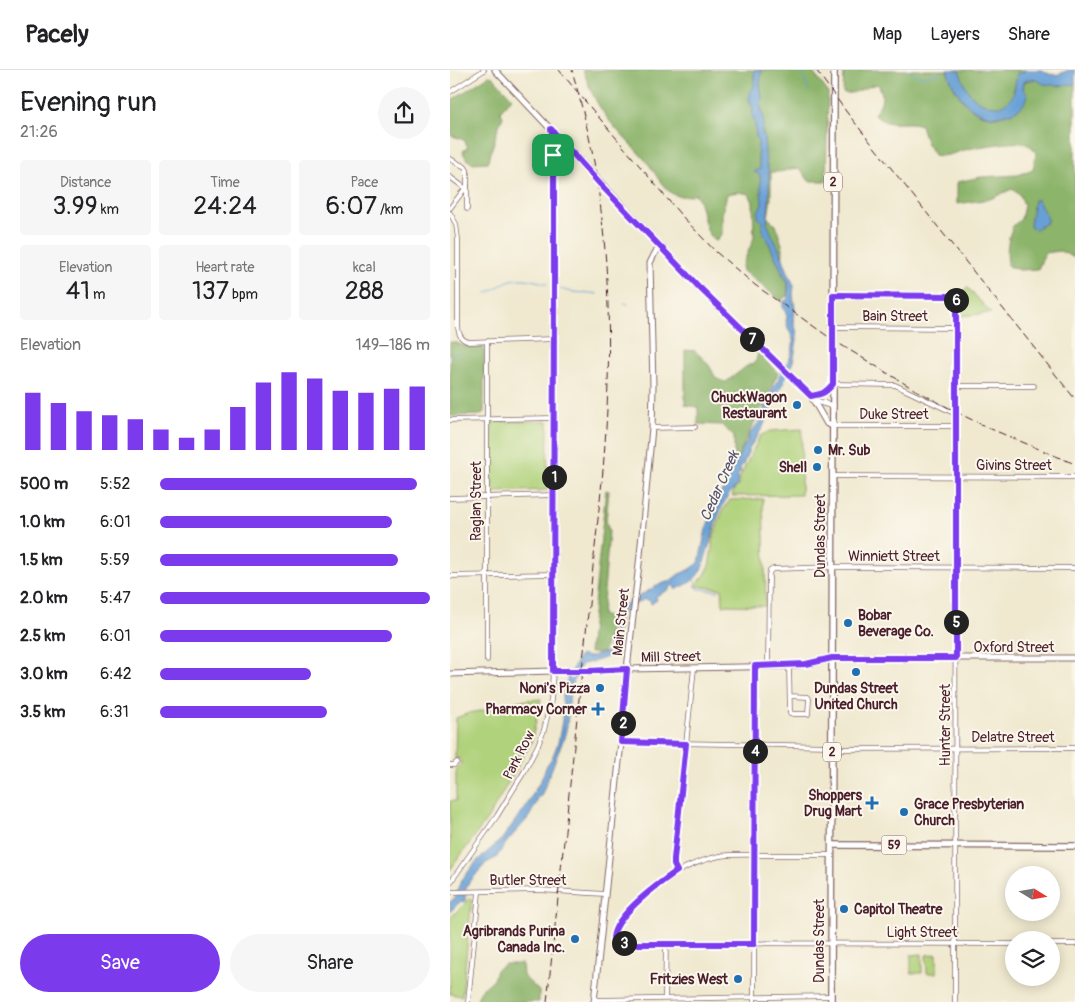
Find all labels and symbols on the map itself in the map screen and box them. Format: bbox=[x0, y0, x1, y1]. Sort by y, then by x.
pin bbox=[532, 134, 574, 176]
road number: 2 bbox=[824, 172, 842, 191]
pin: 6 bbox=[944, 288, 968, 312]
street label: Bain Street bbox=[862, 308, 928, 325]
pin: 7 bbox=[740, 326, 764, 352]
place label: ChuckWagon Restaurant bbox=[711, 389, 787, 422]
marker: ChuckWagon Restaurant bbox=[791, 399, 803, 411]
street label: Duke Street bbox=[859, 406, 929, 423]
place label: Mr. Sub bbox=[828, 442, 871, 459]
marker: Mr. Sub bbox=[812, 444, 824, 456]
water label: Cedar Creek bbox=[696, 446, 745, 524]
street label: Givins Street bbox=[976, 457, 1052, 474]
place label: Shell bbox=[779, 459, 807, 476]
street label: Raglan Street bbox=[468, 461, 485, 541]
marker: Shell bbox=[811, 461, 823, 473]
pin: 1 bbox=[542, 464, 566, 490]
street label: Dundas Street bbox=[812, 494, 829, 578]
street label: Winniett Street bbox=[848, 548, 940, 565]
street label: Main Street bbox=[609, 587, 633, 657]
place label: Bobar Beverage Co. bbox=[858, 607, 934, 640]
pin: 5 bbox=[944, 610, 968, 634]
marker: Bobar Beverage Co. bbox=[842, 617, 854, 629]
street label: Oxford Street bbox=[974, 639, 1055, 656]
street label: Mill Street bbox=[641, 648, 702, 666]
marker: Dundas Street United Church bbox=[850, 666, 862, 678]
place label: Noni's Pizza bbox=[519, 680, 590, 697]
place label: Dundas Street United Church bbox=[814, 680, 898, 713]
marker: Noni's Pizza bbox=[594, 682, 606, 694]
street label: Hunter Street bbox=[937, 684, 954, 766]
place label: Pharmacy Corner bbox=[485, 701, 588, 718]
marker: Pharmacy Corner bbox=[591, 702, 605, 716]
pin: 2 bbox=[610, 710, 636, 736]
street label: Park Row bbox=[500, 727, 539, 782]
street label: Delatre Street bbox=[971, 729, 1055, 746]
pin: 4 bbox=[742, 738, 768, 764]
road number: 2 bbox=[823, 742, 841, 762]
place label: Shoppers Drug Mart bbox=[804, 787, 863, 820]
place label: Grace Presbyterian Church bbox=[914, 796, 1024, 829]
marker: Shoppers Drug Mart bbox=[866, 797, 878, 809]
marker: Grace Presbyterian Church bbox=[898, 806, 910, 818]
road number: 59 bbox=[882, 836, 906, 854]
north arrow bbox=[1005, 866, 1060, 921]
street label: Butler Street bbox=[490, 872, 567, 889]
street label: Dundas Street bbox=[811, 899, 828, 983]
place label: Capitol Theatre bbox=[854, 901, 943, 918]
marker: Capitol Theatre bbox=[838, 903, 850, 915]
place label: Agribrands Purina Canada Inc. bbox=[463, 923, 565, 956]
street label: Light Street bbox=[887, 924, 958, 941]
pin: 3 bbox=[612, 930, 636, 956]
marker: Agribrands Purina Canada Inc. bbox=[569, 933, 581, 945]
place label: Fritzies West bbox=[650, 971, 728, 988]
marker: Fritzies West bbox=[732, 973, 744, 985]

